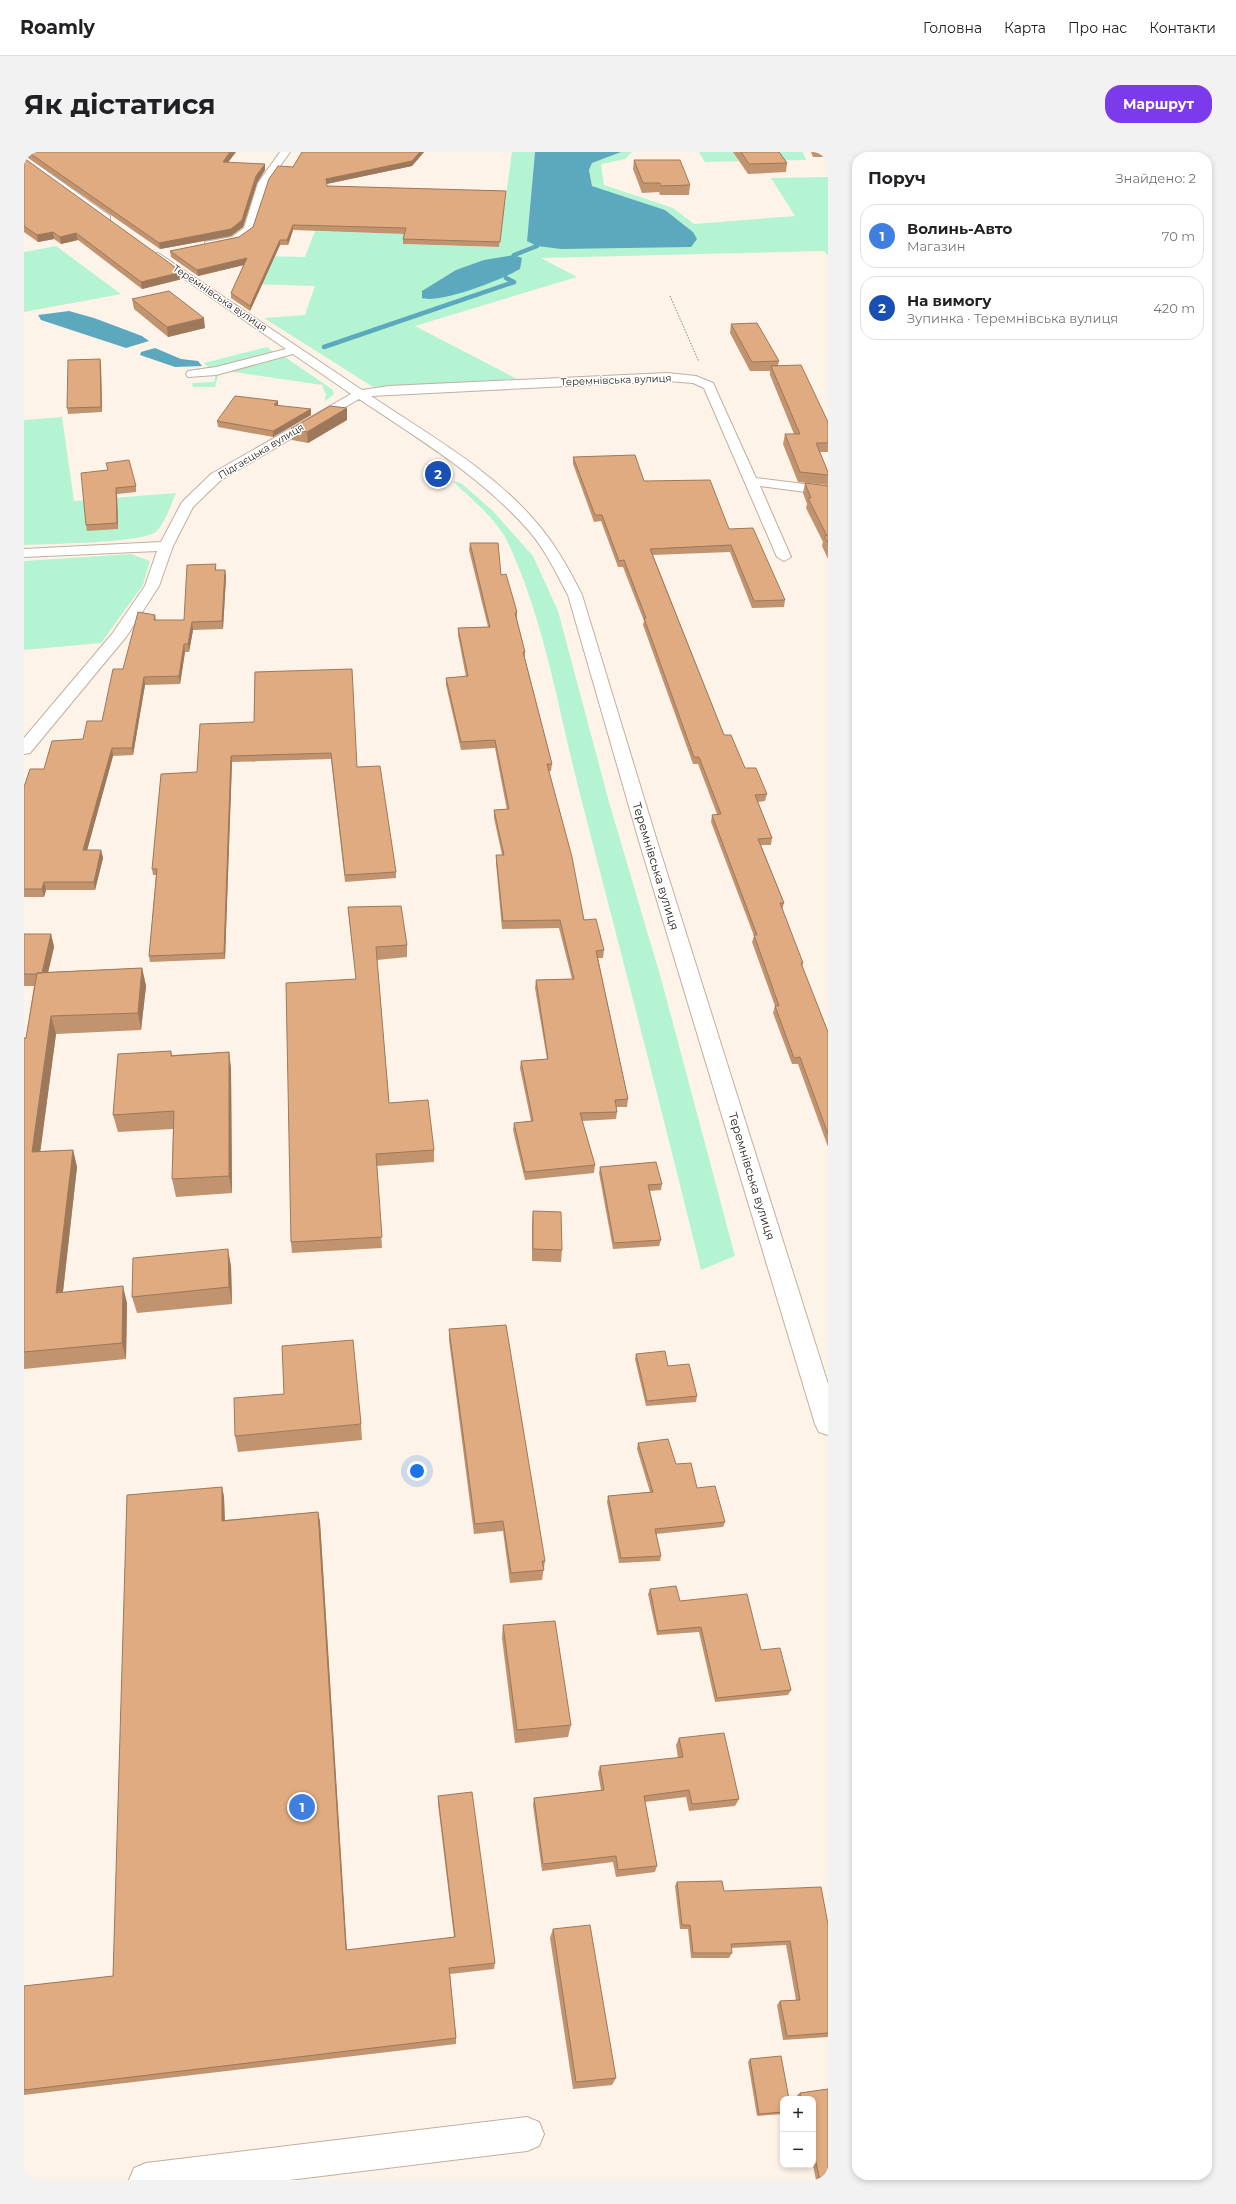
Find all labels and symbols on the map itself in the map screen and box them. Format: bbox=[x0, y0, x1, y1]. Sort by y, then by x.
street label: Теремнівська вулиця bbox=[170, 262, 270, 334]
street label: Теремнівська вулиця bbox=[560, 372, 672, 388]
street label: Підгаєцька вулиця bbox=[216, 420, 306, 482]
pin: 2 bbox=[425, 459, 451, 489]
street label: Теремнівська вулиця bbox=[629, 800, 683, 932]
street label: Теремнівська вулиця bbox=[725, 1110, 779, 1242]
your location bbox=[407, 1461, 427, 1481]
pin: 1 bbox=[289, 1792, 315, 1822]

